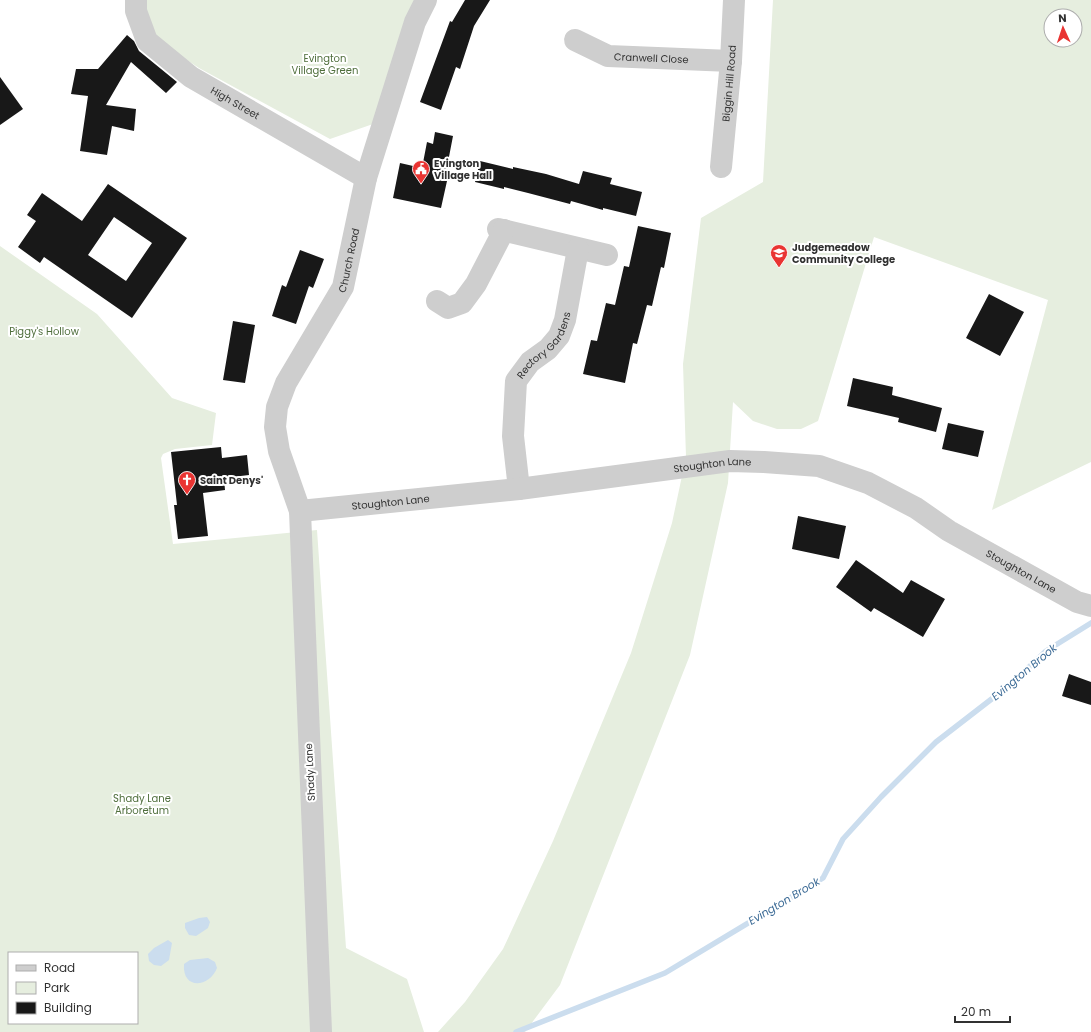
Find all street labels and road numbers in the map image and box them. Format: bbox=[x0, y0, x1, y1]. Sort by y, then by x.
street label: Biggin Hill Road bbox=[718, 45, 739, 122]
street label: Cranwell Close bbox=[614, 49, 689, 67]
street label: High Street bbox=[208, 82, 263, 123]
street label: Church Road bbox=[334, 227, 363, 296]
street label: Rectory Gardens bbox=[513, 310, 574, 382]
street label: Stoughton Lane bbox=[672, 453, 751, 476]
street label: Stoughton Lane bbox=[351, 491, 430, 513]
street label: Stoughton Lane bbox=[983, 546, 1059, 597]
street label: Shady Lane bbox=[301, 743, 319, 801]

